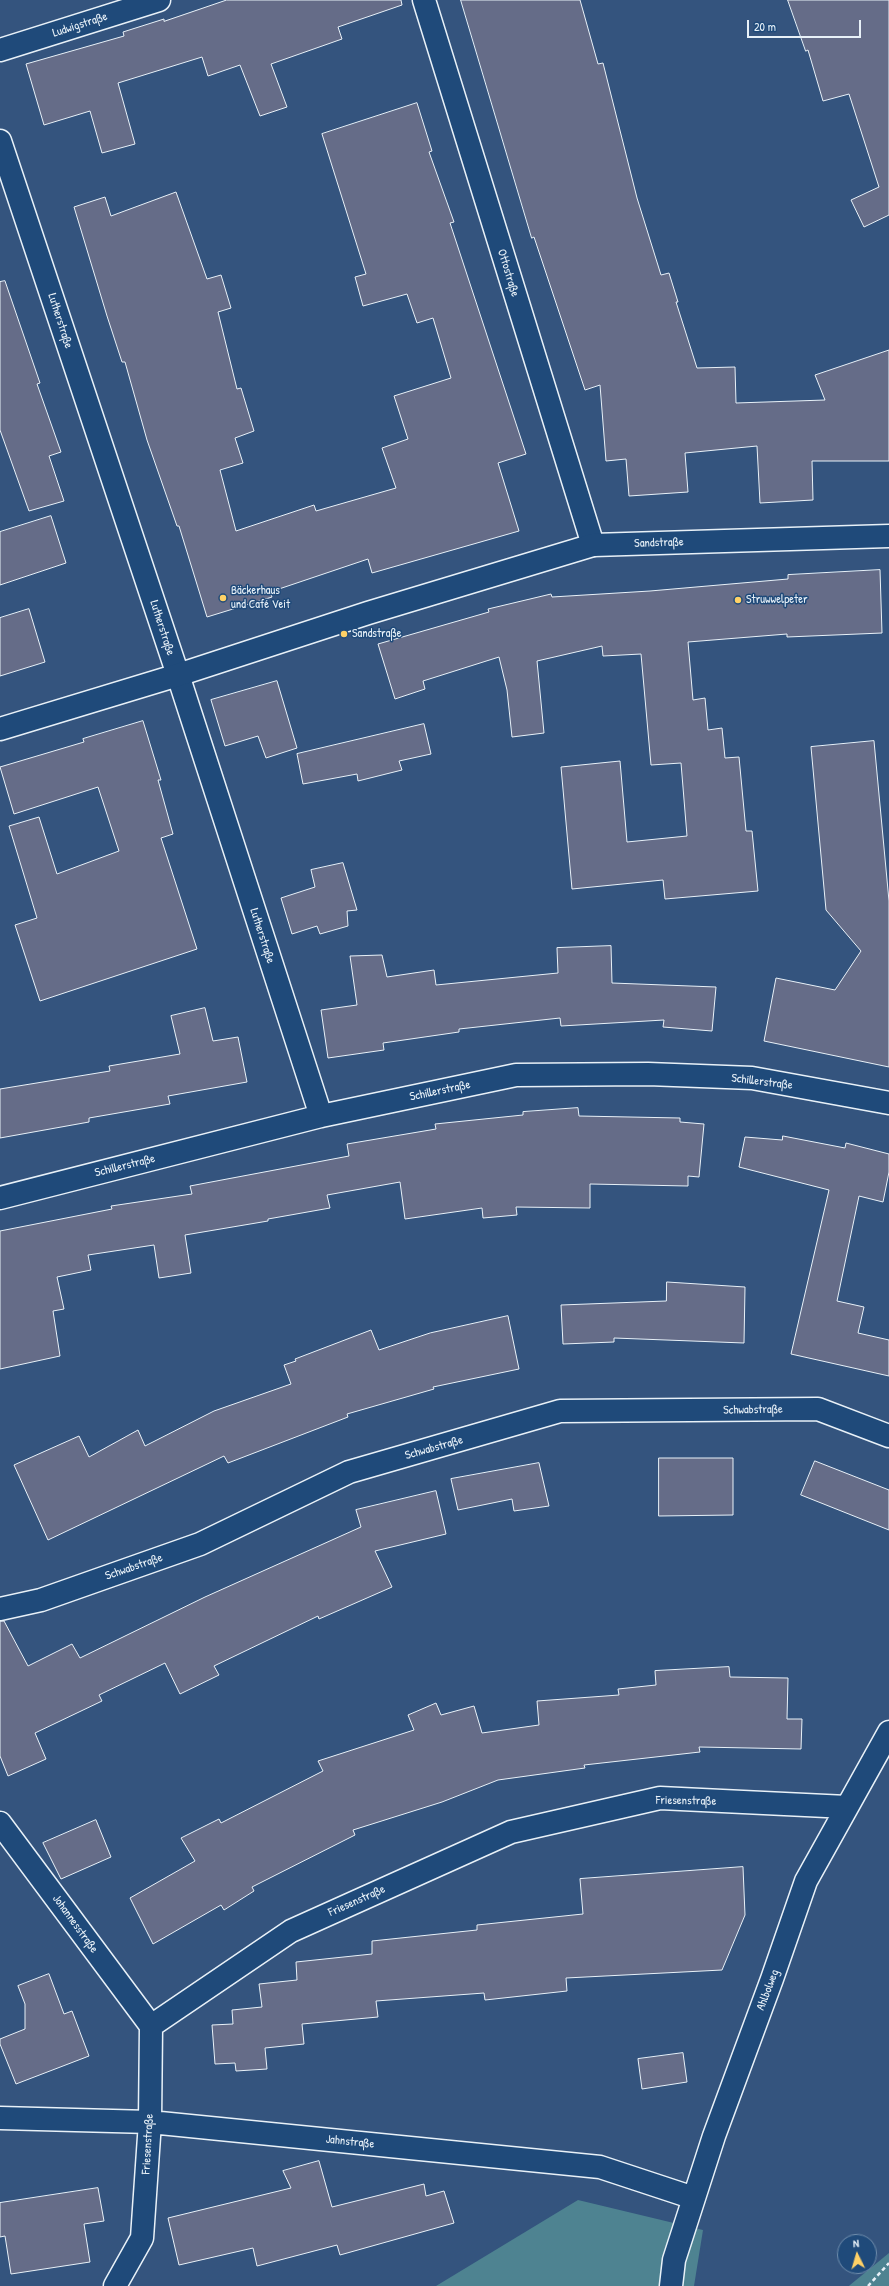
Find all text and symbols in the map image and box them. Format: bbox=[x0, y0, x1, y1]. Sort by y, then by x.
street label: Ludwigstraße bbox=[51, 9, 109, 41]
scale bar bbox=[749, 12, 863, 38]
text: 20 m bbox=[754, 18, 776, 35]
street label: Ottostraße bbox=[494, 247, 522, 299]
street label: Lutherstraße bbox=[44, 292, 76, 350]
street label: Sandstraße bbox=[634, 535, 684, 551]
place label: Bäckerhaus und Café Veit bbox=[231, 584, 290, 612]
marker: Bäckerhaus und Café Veit bbox=[218, 593, 228, 603]
place label: Struwwelpeter bbox=[746, 593, 808, 607]
marker: Struwwelpeter bbox=[733, 595, 743, 605]
street label: Lutherstraße bbox=[146, 599, 178, 657]
place label: Sandstraße bbox=[352, 627, 402, 641]
marker: Sandstraße bbox=[339, 629, 349, 639]
street label: Lutherstraße bbox=[246, 907, 278, 965]
street label: Schillerstraße bbox=[731, 1071, 793, 1093]
street label: Schillerstraße bbox=[408, 1078, 472, 1104]
street label: Schillerstraße bbox=[93, 1152, 157, 1180]
street label: Schwabstraße bbox=[723, 1402, 783, 1418]
street label: Schwabstraße bbox=[403, 1433, 465, 1463]
street label: Schwabstraße bbox=[103, 1550, 165, 1584]
street label: Friesenstraße bbox=[656, 1793, 716, 1809]
street label: Friesenstraße bbox=[326, 1882, 388, 1920]
street label: Johannesstraße bbox=[49, 1892, 101, 1956]
street label: Ahlbolweg bbox=[754, 1967, 782, 2013]
street label: Friesenstraße bbox=[139, 2113, 157, 2175]
street label: Jahnstraße bbox=[325, 2132, 375, 2152]
north arrow bbox=[837, 2234, 877, 2274]
text: N bbox=[853, 2236, 860, 2250]

